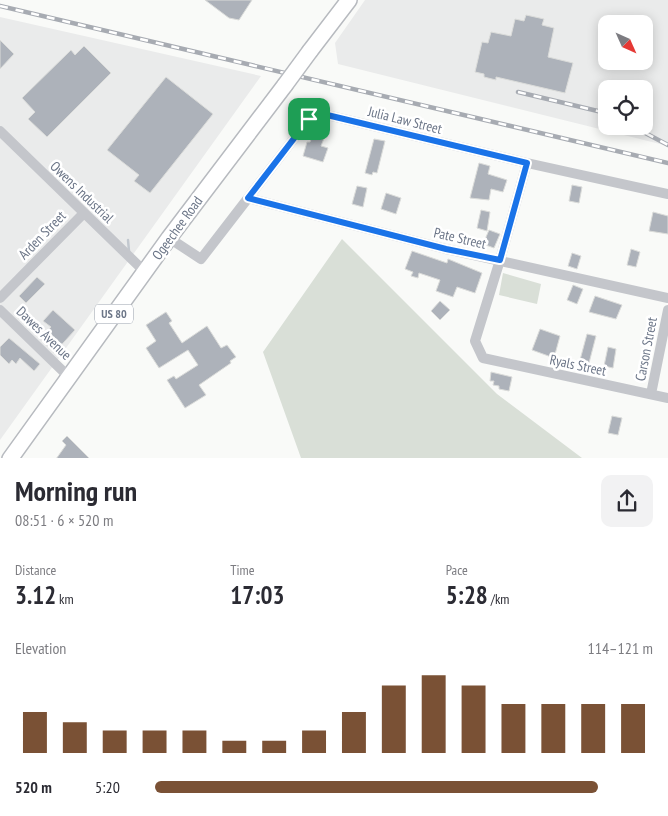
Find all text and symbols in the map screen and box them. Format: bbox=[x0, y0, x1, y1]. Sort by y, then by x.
north arrow bbox=[598, 15, 652, 70]
map controls bbox=[598, 15, 653, 135]
button: locate bbox=[598, 80, 653, 135]
pin bbox=[288, 98, 330, 140]
street label: Julia Law Street bbox=[365, 102, 444, 138]
icon: arrive bbox=[295, 105, 323, 133]
street label: Owens Industrial bbox=[47, 157, 118, 227]
street label: Ogeechee Road bbox=[148, 193, 206, 263]
street label: Arden Street bbox=[15, 207, 70, 263]
street label: Pate Street bbox=[432, 223, 488, 253]
street label: Dawes Avenue bbox=[13, 302, 75, 364]
road number: US 80 bbox=[95, 304, 133, 324]
street label: Carson Street bbox=[631, 315, 661, 382]
street label: Ryals Street bbox=[548, 350, 608, 380]
text: Morning run bbox=[15, 472, 137, 509]
button: share bbox=[601, 475, 653, 527]
text: 08:51 · 6 × 520 m bbox=[15, 510, 113, 530]
text: Distance bbox=[15, 561, 56, 579]
text: Time bbox=[230, 561, 255, 579]
text: Pace bbox=[446, 561, 468, 579]
text: 3.12 bbox=[15, 579, 56, 611]
text: 17:03 bbox=[230, 579, 284, 611]
text: 5:28 bbox=[446, 579, 488, 611]
text: km bbox=[56, 590, 74, 608]
text: /km bbox=[488, 590, 509, 608]
text: Elevation bbox=[15, 638, 66, 658]
text: 114–121 m bbox=[588, 638, 653, 658]
text: 520 m bbox=[15, 777, 52, 797]
text: 5:20 bbox=[95, 777, 120, 797]

